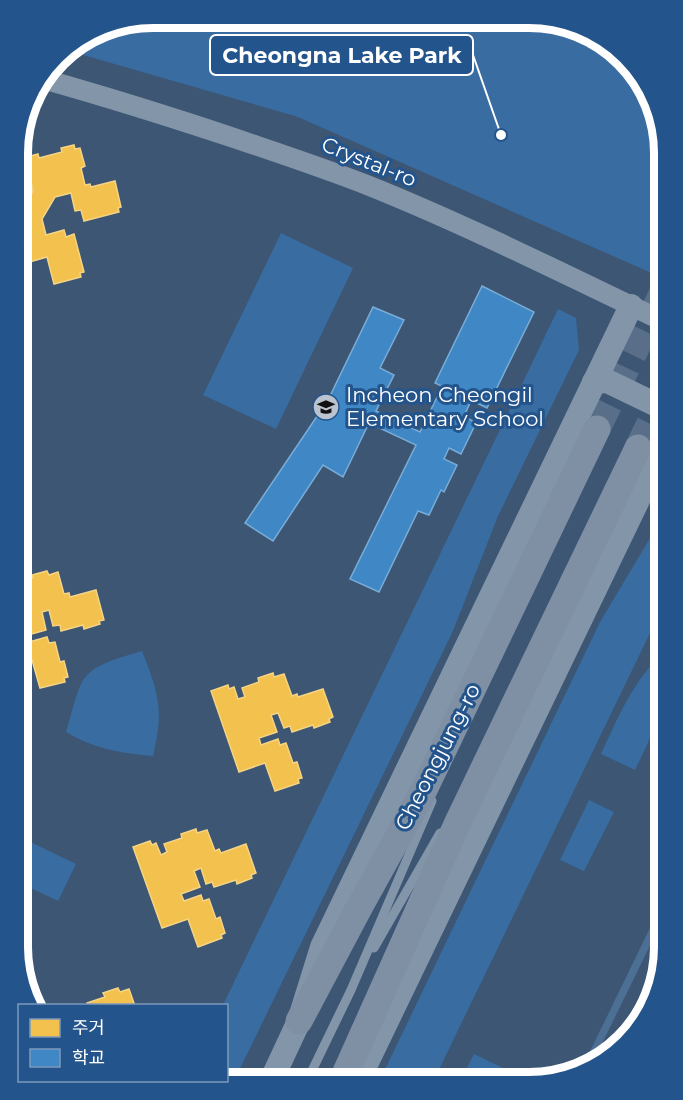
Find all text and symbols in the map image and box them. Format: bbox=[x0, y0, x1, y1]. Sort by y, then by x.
callout: Cheongna Lake Park bbox=[210, 35, 473, 75]
text: Cheongna Lake Park bbox=[222, 42, 462, 69]
street label: Crystal-ro bbox=[318, 131, 420, 192]
place label: Incheon Cheongil Elementary School bbox=[346, 382, 544, 431]
school or university icon: Incheon Cheongil Elementary School bbox=[311, 392, 341, 422]
street label: Cheongjung-ro bbox=[390, 679, 485, 834]
legend bbox=[18, 1004, 228, 1082]
text: 주거 bbox=[72, 1017, 105, 1039]
text: 학교 bbox=[72, 1047, 105, 1069]

